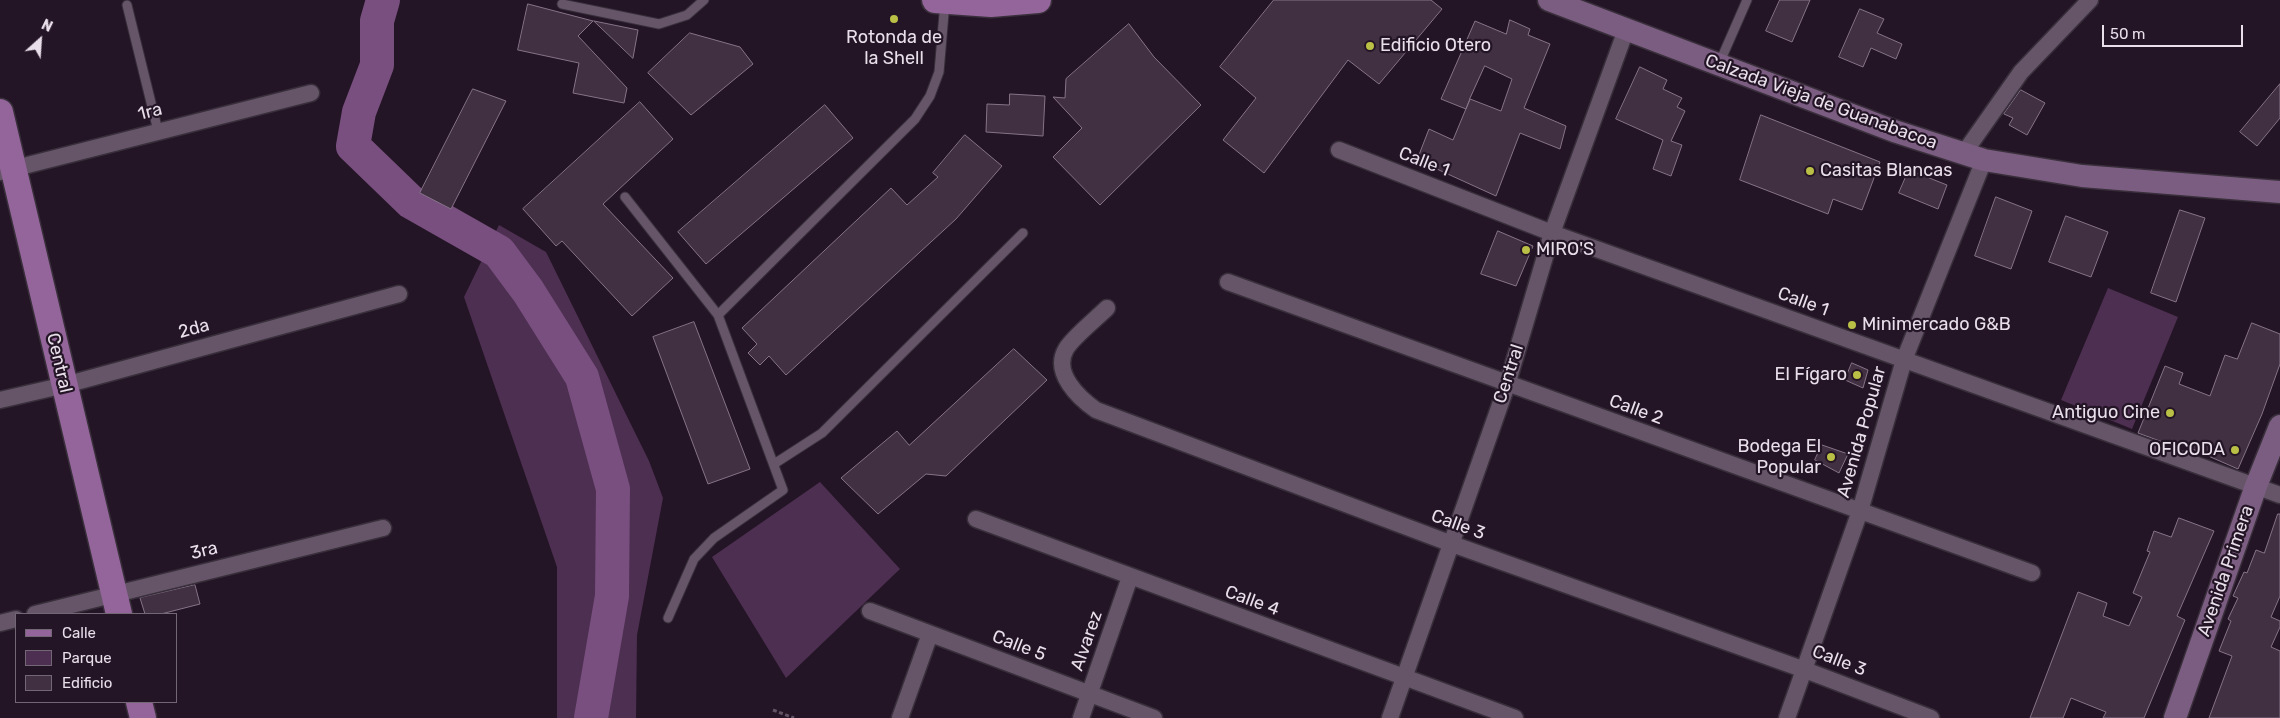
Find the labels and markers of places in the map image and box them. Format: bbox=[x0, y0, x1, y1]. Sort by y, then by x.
marker: Rotonda de la Shell bbox=[888, 13, 900, 25]
place label: Rotonda de la Shell bbox=[846, 27, 942, 70]
place label: Edificio Otero bbox=[1380, 35, 1491, 57]
marker: Edificio Otero bbox=[1364, 40, 1376, 52]
place label: Casitas Blancas bbox=[1820, 160, 1952, 182]
marker: Casitas Blancas bbox=[1804, 165, 1816, 177]
place label: MIRO'S bbox=[1536, 239, 1594, 261]
marker: MIRO'S bbox=[1520, 244, 1532, 256]
place label: Minimercado G&B bbox=[1862, 314, 2011, 336]
marker: Minimercado G&B bbox=[1846, 319, 1858, 331]
place label: El Fígaro bbox=[1775, 364, 1847, 386]
marker: El Fígaro bbox=[1851, 369, 1863, 381]
place label: Antiguo Cine bbox=[2052, 402, 2160, 424]
marker: Antiguo Cine bbox=[2164, 407, 2176, 419]
place label: Bodega El Popular bbox=[1737, 436, 1821, 478]
place label: OFICODA bbox=[2149, 439, 2225, 461]
marker: OFICODA bbox=[2229, 444, 2241, 456]
marker: Bodega El Popular bbox=[1825, 451, 1837, 463]

